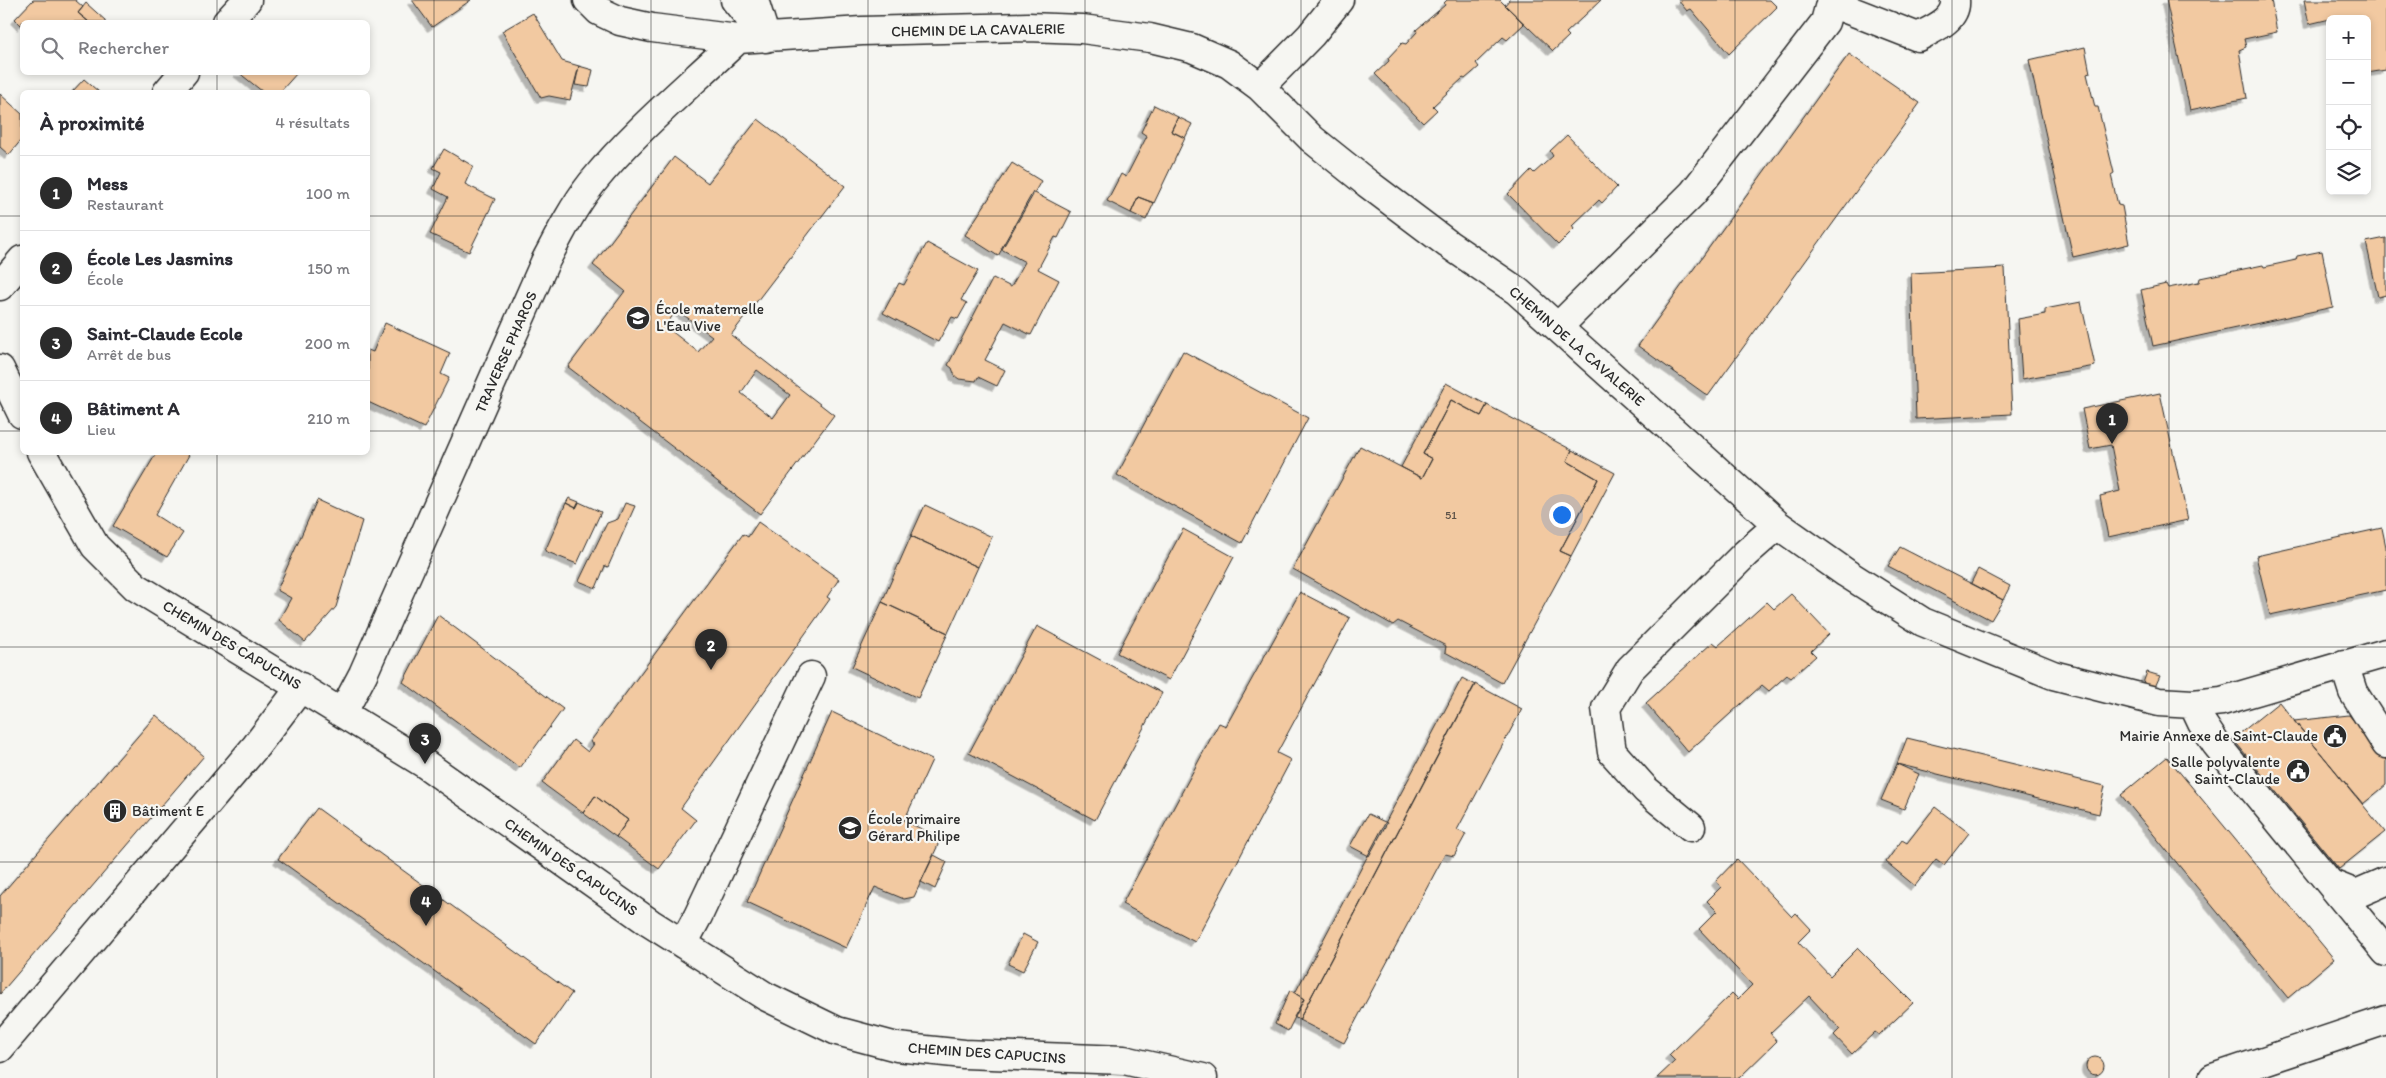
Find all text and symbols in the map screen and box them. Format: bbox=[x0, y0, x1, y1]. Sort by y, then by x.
map controls bbox=[2326, 15, 2371, 195]
button: + bbox=[2326, 15, 2371, 60]
street label: CHEMIN DE LA CAVALERIE bbox=[891, 19, 1065, 41]
search box bbox=[20, 20, 370, 75]
icon: search bbox=[38, 34, 66, 62]
text: Rechercher bbox=[78, 36, 169, 59]
button: − bbox=[2326, 60, 2371, 105]
button: locate bbox=[2326, 105, 2371, 150]
text: À proximité bbox=[40, 110, 145, 135]
text: 4 résultats bbox=[275, 113, 350, 132]
button: layers bbox=[2326, 150, 2371, 195]
text: Mess bbox=[87, 172, 128, 195]
text: 1 bbox=[52, 184, 60, 203]
text: 100 m bbox=[306, 184, 350, 203]
text: Restaurant bbox=[87, 195, 164, 214]
text: École Les Jasmins bbox=[87, 247, 233, 270]
text: 2 bbox=[52, 259, 60, 278]
text: 150 m bbox=[307, 259, 350, 278]
text: École bbox=[87, 270, 124, 289]
street label: CHEMIN DE LA CAVALERIE bbox=[1505, 282, 1649, 410]
street label: TRAVERSE PHAROS bbox=[471, 288, 541, 416]
place label: École maternelle L'Eau Vive bbox=[656, 300, 764, 335]
school or university icon: École maternelle L'Eau Vive bbox=[625, 305, 651, 331]
text: Saint-Claude Ecole bbox=[87, 322, 243, 345]
text: 3 bbox=[52, 334, 60, 353]
text: 200 m bbox=[305, 334, 350, 353]
text: Arrêt de bus bbox=[87, 345, 171, 364]
text: Bâtiment A bbox=[87, 397, 180, 420]
pin: 1 bbox=[2096, 403, 2128, 444]
text: 4 bbox=[51, 409, 61, 428]
text: 210 m bbox=[307, 409, 350, 428]
text: Lieu bbox=[87, 420, 116, 439]
your location bbox=[1549, 502, 1575, 528]
house number: 51 bbox=[1445, 508, 1457, 522]
street label: CHEMIN DES CAPUCINS bbox=[159, 596, 305, 694]
pin: 2 bbox=[695, 629, 727, 670]
pin: 3 bbox=[409, 723, 441, 764]
public building icon: Mairie Annexe de Saint-Claude bbox=[2322, 723, 2348, 749]
place label: Mairie Annexe de Saint-Claude bbox=[2119, 727, 2318, 745]
place label: Salle polyvalente Saint-Claude bbox=[2171, 753, 2280, 788]
public building icon: Salle polyvalente Saint-Claude bbox=[2285, 758, 2311, 784]
building icon: Bâtiment E bbox=[102, 798, 128, 824]
place label: Bâtiment E bbox=[132, 802, 204, 820]
place label: École primaire Gérard Philipe bbox=[868, 810, 960, 845]
street label: CHEMIN DES CAPUCINS bbox=[501, 814, 641, 920]
school or university icon: École primaire Gérard Philipe bbox=[837, 815, 863, 841]
pin: 4 bbox=[410, 885, 442, 926]
street label: CHEMIN DES CAPUCINS bbox=[907, 1038, 1067, 1068]

